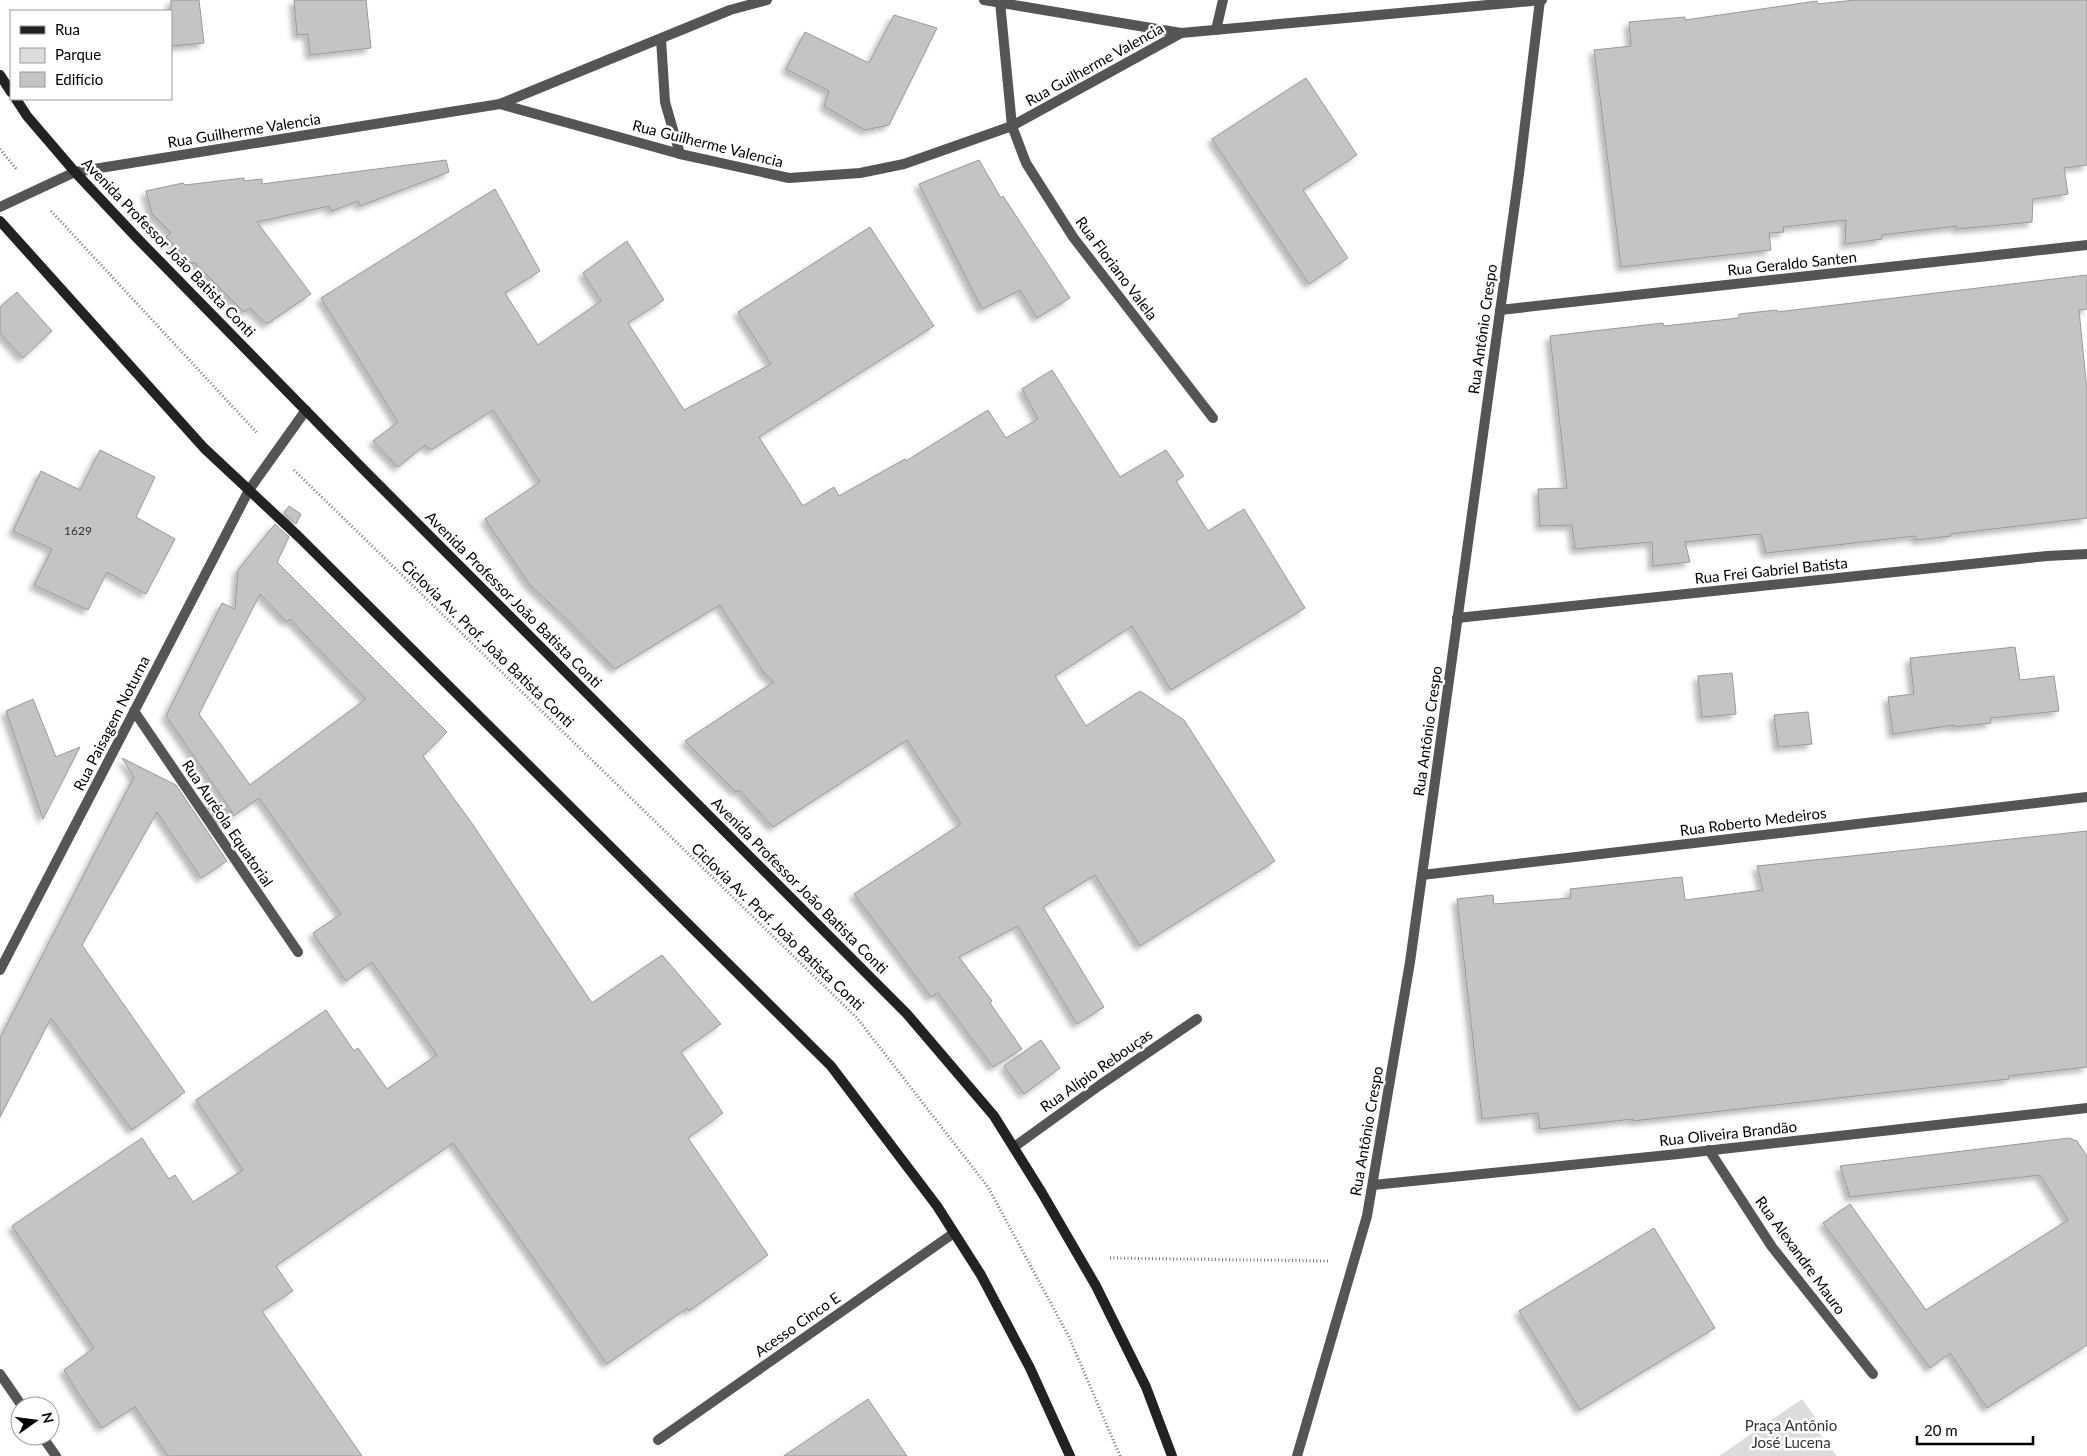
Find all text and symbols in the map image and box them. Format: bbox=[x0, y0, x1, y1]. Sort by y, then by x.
legend bbox=[10, 10, 172, 100]
street label: Rua Guilherme Valencia bbox=[1022, 19, 1166, 109]
text: Rua bbox=[55, 20, 80, 38]
text: Parque bbox=[55, 45, 101, 63]
text: Edifício bbox=[55, 70, 103, 88]
street label: Rua Guilherme Valencia bbox=[166, 109, 322, 151]
street label: Rua Guilherme Valencia bbox=[631, 116, 785, 170]
street label: Avenida Professor João Batista Conti bbox=[79, 154, 259, 340]
street label: Rua Floriano Valela bbox=[1072, 213, 1162, 323]
street label: Rua Geraldo Santen bbox=[1726, 247, 1858, 279]
street label: Rua Antônio Crespo bbox=[1464, 263, 1500, 395]
street label: Avenida Professor João Batista Conti bbox=[422, 507, 606, 691]
house number: 1629 bbox=[64, 523, 92, 538]
street label: Rua Frei Gabriel Batista bbox=[1694, 553, 1848, 587]
street label: Ciclovia Av. Prof. João Batista Conti bbox=[398, 556, 578, 730]
street label: Rua Paisagem Noturna bbox=[69, 653, 153, 793]
street label: Rua Antônio Crespo bbox=[1409, 665, 1445, 797]
street label: Rua Auréola Equatorial bbox=[179, 756, 277, 890]
street label: Avenida Professor João Batista Conti bbox=[708, 793, 892, 977]
street label: Rua Roberto Medeiros bbox=[1679, 803, 1827, 839]
street label: Ciclovia Av. Prof. João Batista Conti bbox=[688, 839, 868, 1013]
street label: Rua Alípio Rebouças bbox=[1036, 1024, 1156, 1116]
street label: Rua Antônio Crespo bbox=[1346, 1065, 1386, 1197]
street label: Rua Oliveira Brandão bbox=[1658, 1117, 1798, 1149]
street label: Rua Alexandre Mauro bbox=[1752, 1192, 1850, 1318]
street label: Acesso Cinco E bbox=[751, 1288, 843, 1360]
north arrow bbox=[10, 1396, 60, 1446]
text: N bbox=[39, 1410, 58, 1425]
scale bar bbox=[1917, 1414, 2033, 1446]
park label: Praça Antônio José Lucena bbox=[1745, 1416, 1837, 1451]
text: 20 m bbox=[1924, 1421, 1958, 1439]

